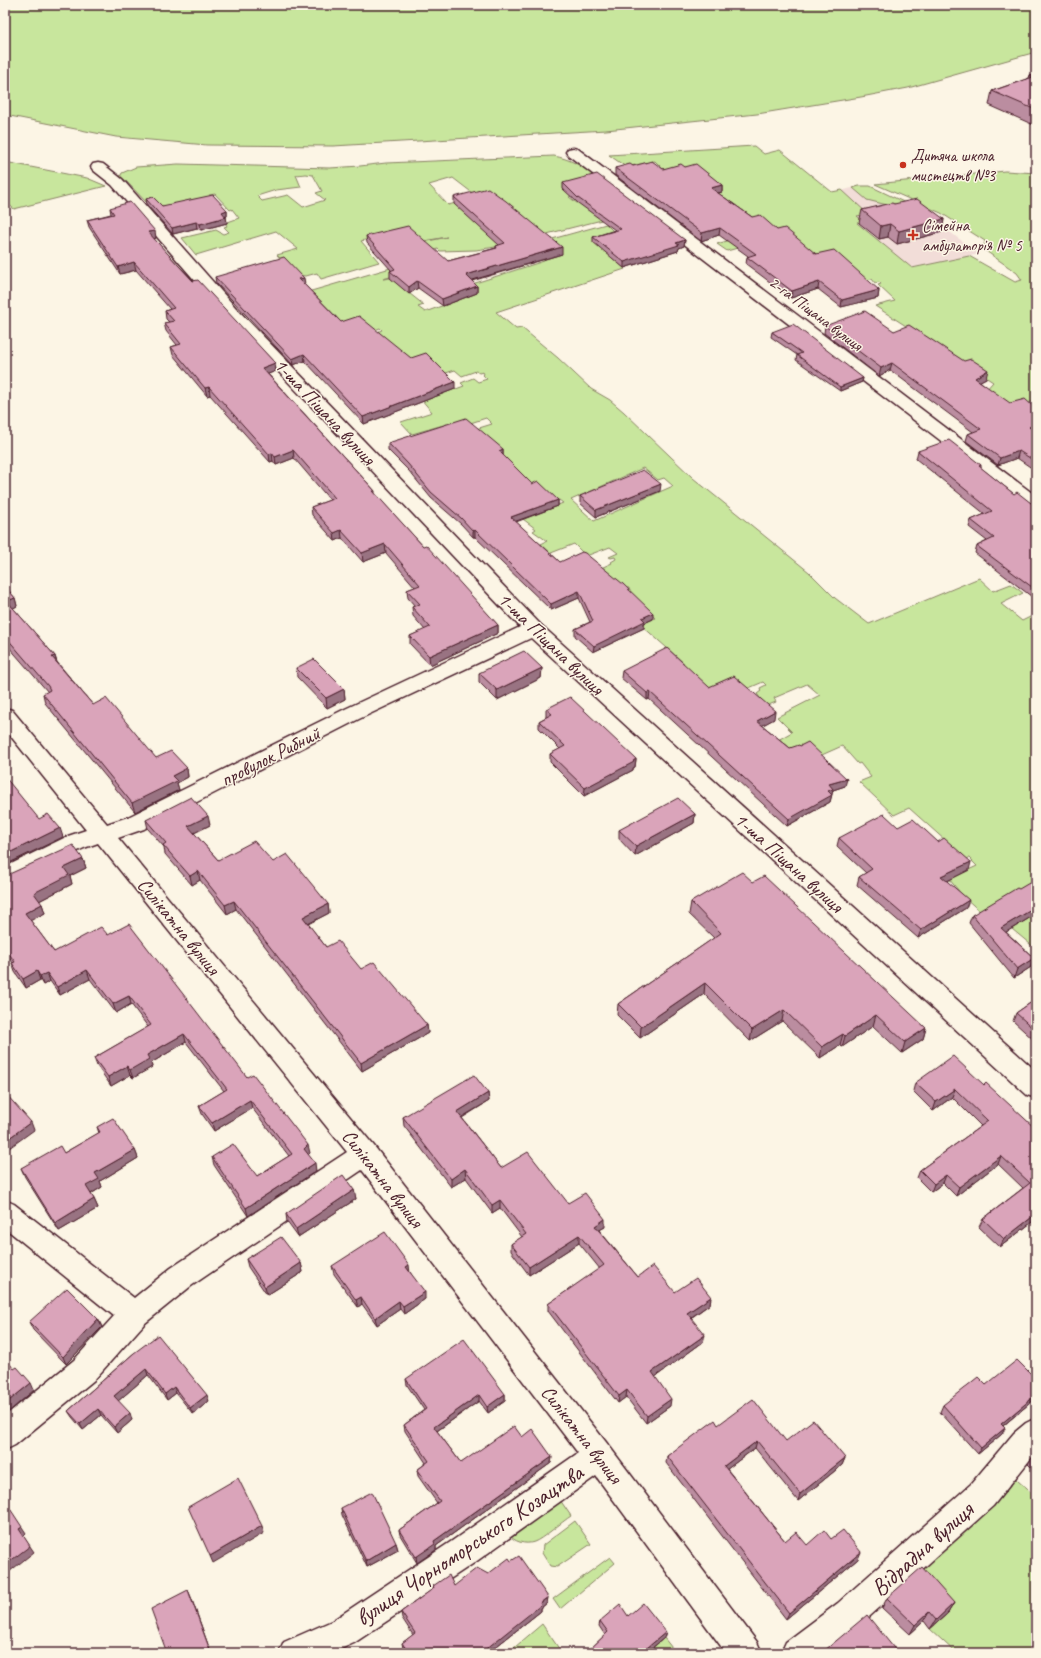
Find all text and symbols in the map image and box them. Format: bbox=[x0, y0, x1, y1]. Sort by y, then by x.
place label: Дитяча школа мистецтв №3 bbox=[911, 145, 996, 186]
marker: Дитяча школа мистецтв №3 bbox=[898, 160, 908, 170]
place label: Сімейна амбулаторія № 5 bbox=[922, 215, 1023, 256]
marker: Сімейна амбулаторія № 5 bbox=[907, 229, 919, 241]
street label: 2-га Піщана вулиця bbox=[765, 271, 868, 356]
street label: 1-ша Піщана вулиця bbox=[269, 352, 382, 472]
street label: 1-ша Піщана вулиця bbox=[492, 587, 610, 701]
street label: провулок Рибний bbox=[216, 720, 326, 792]
street label: 1-ша Піщана вулиця bbox=[729, 807, 850, 919]
street label: Силікатна вулиця bbox=[132, 873, 227, 981]
street label: Силікатна вулиця bbox=[336, 1124, 430, 1234]
street label: Силікатна вулиця bbox=[535, 1380, 629, 1490]
street label: вулиця Чорноморського Козацтва bbox=[349, 1457, 590, 1632]
street label: Відрадна вулиця bbox=[865, 1494, 980, 1603]

